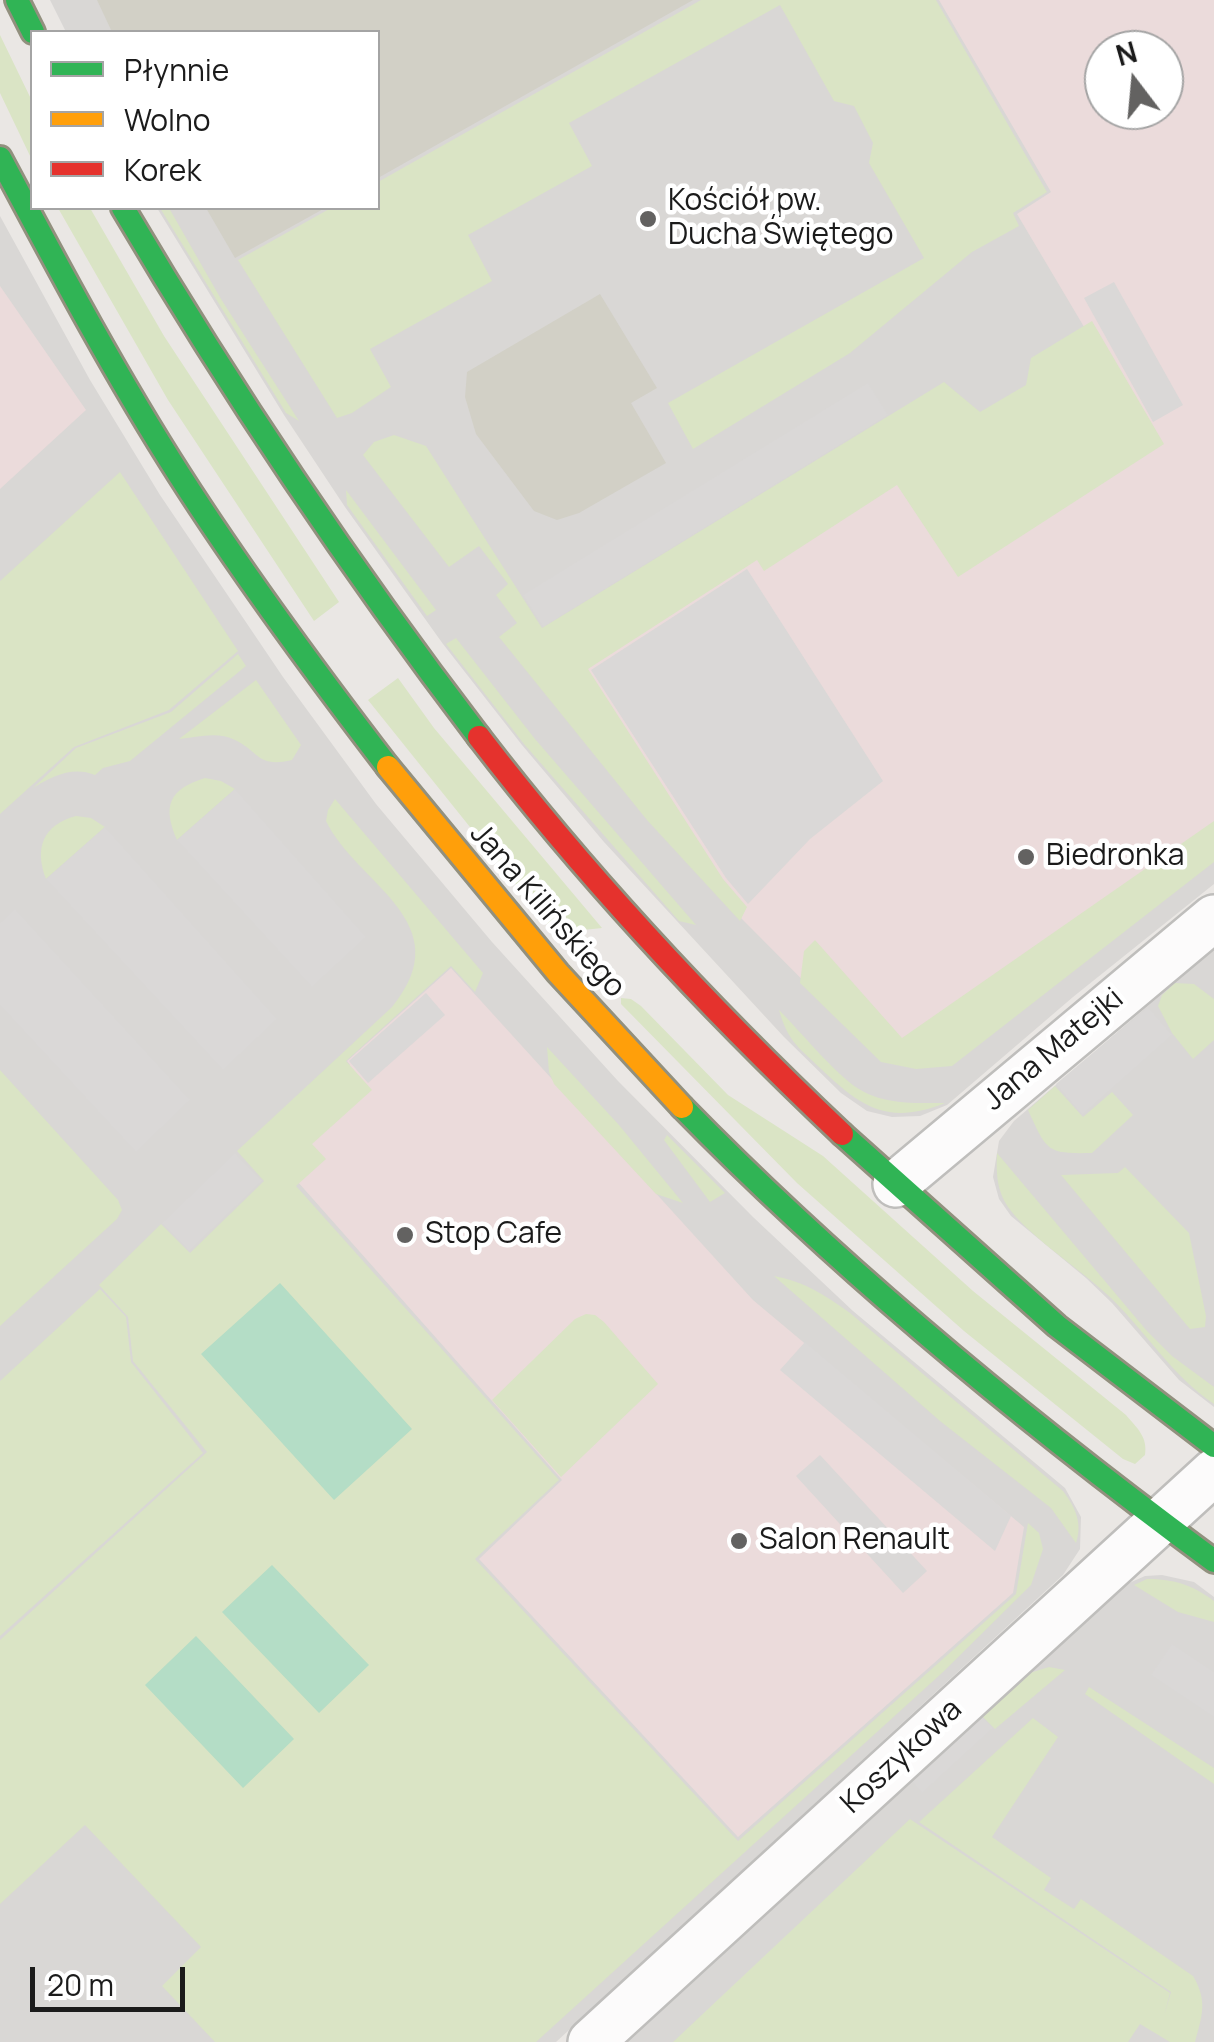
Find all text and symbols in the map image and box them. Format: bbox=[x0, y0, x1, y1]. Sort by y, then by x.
legend bbox=[30, 30, 380, 210]
north arrow bbox=[1084, 30, 1184, 130]
text: N bbox=[1111, 32, 1141, 74]
text: Płynnie bbox=[124, 49, 229, 90]
text: Wolno bbox=[124, 99, 210, 140]
text: Korek bbox=[124, 149, 201, 190]
place label: Kościół pw. Ducha Świętego bbox=[668, 184, 894, 254]
marker: Kościół pw. Ducha Świętego bbox=[637, 208, 659, 230]
street label: Jana Kilińskiego bbox=[462, 817, 632, 1005]
place label: Biedronka bbox=[1046, 839, 1184, 875]
marker: Biedronka bbox=[1015, 846, 1037, 868]
street label: Jana Matejki bbox=[977, 981, 1131, 1119]
place label: Stop Cafe bbox=[425, 1217, 562, 1253]
marker: Stop Cafe bbox=[394, 1224, 416, 1246]
place label: Salon Renault bbox=[759, 1523, 950, 1559]
marker: Salon Renault bbox=[728, 1530, 750, 1552]
street label: Koszykowa bbox=[834, 1692, 970, 1822]
scale bar bbox=[35, 1947, 190, 2009]
text: 20 m bbox=[47, 1964, 114, 2005]

